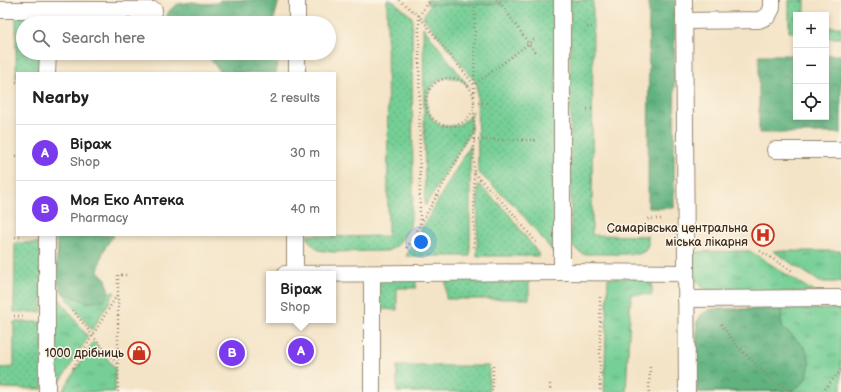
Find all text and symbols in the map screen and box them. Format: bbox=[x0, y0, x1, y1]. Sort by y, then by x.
map controls bbox=[793, 12, 829, 120]
button: + bbox=[793, 12, 829, 48]
search box bbox=[16, 16, 336, 60]
icon: search bbox=[30, 27, 52, 49]
text: Search here bbox=[62, 29, 145, 48]
button: − bbox=[793, 48, 829, 84]
button: locate bbox=[793, 84, 829, 120]
text: Nearby bbox=[32, 88, 89, 108]
text: 2 results bbox=[270, 90, 320, 106]
text: Віраж bbox=[70, 135, 111, 154]
text: A bbox=[41, 145, 49, 161]
text: 30 m bbox=[290, 145, 320, 161]
text: Shop bbox=[70, 154, 100, 170]
text: Моя Еко Аптека bbox=[70, 191, 184, 210]
text: B bbox=[40, 201, 50, 217]
text: 40 m bbox=[290, 201, 320, 217]
text: Pharmacy bbox=[70, 210, 128, 226]
place label: Самарівська центральна міська лікарня bbox=[607, 221, 748, 250]
hospital icon: Самарівська центральна міська лікарня bbox=[750, 222, 776, 248]
your location bbox=[411, 232, 431, 252]
popup bbox=[266, 271, 336, 323]
text: Віраж bbox=[280, 280, 322, 299]
text: Shop bbox=[280, 299, 310, 315]
pin: A bbox=[288, 336, 314, 366]
pin: B bbox=[219, 338, 245, 368]
shop icon: 1000 дрібниць bbox=[126, 340, 152, 366]
place label: 1000 дрібниць bbox=[45, 346, 124, 361]

